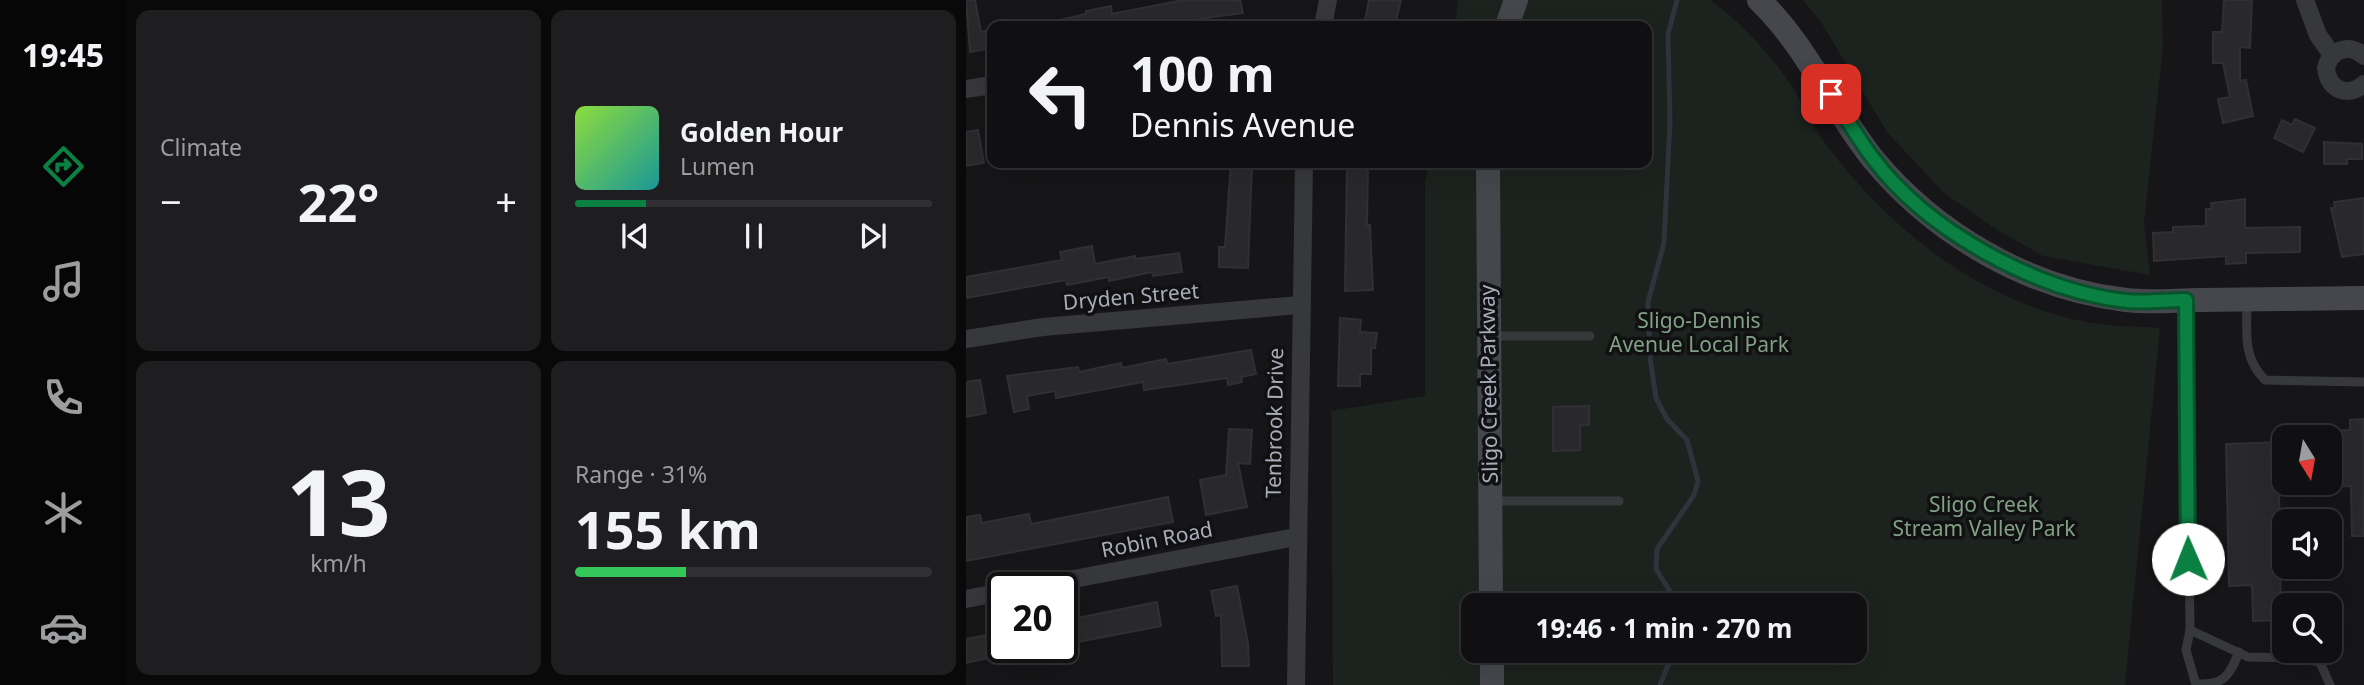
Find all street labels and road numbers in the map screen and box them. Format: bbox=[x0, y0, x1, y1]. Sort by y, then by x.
street label: Dryden Street bbox=[1062, 276, 1201, 316]
street label: Sligo Creek Parkway bbox=[1472, 284, 1504, 484]
street label: Tenbrook Drive bbox=[1259, 348, 1289, 498]
street label: Robin Road bbox=[1099, 514, 1215, 564]

